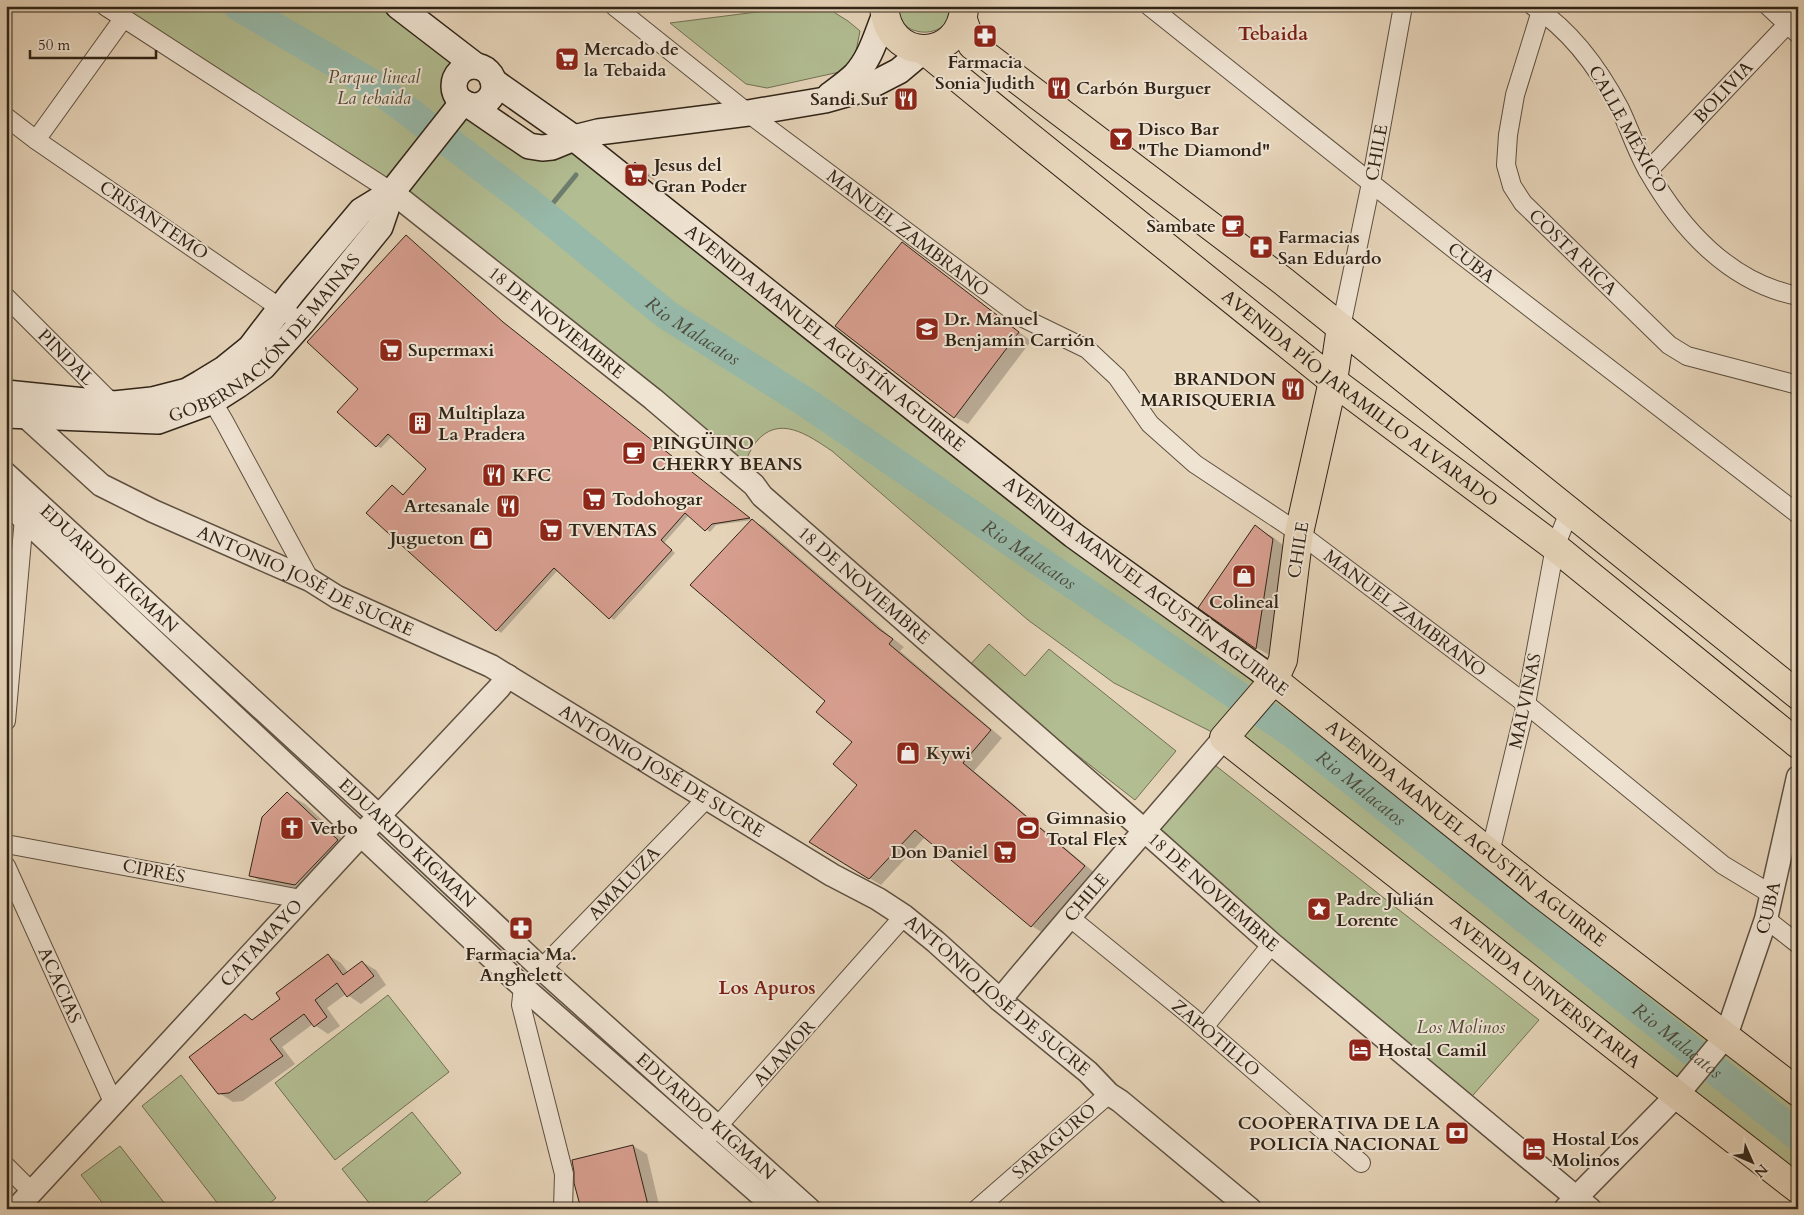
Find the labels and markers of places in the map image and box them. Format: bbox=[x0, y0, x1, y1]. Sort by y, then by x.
pharmacy icon: Farmacia Sonia Judith bbox=[972, 23, 998, 49]
place label: Mercado de la Tebaida bbox=[584, 37, 679, 83]
supermarket icon: Mercado de la Tebaida bbox=[554, 46, 580, 72]
place label: Farmacia Sonia Judith bbox=[935, 50, 1035, 96]
restaurant icon: Carbón Burguer bbox=[1046, 75, 1072, 101]
place label: Carbón Burguer bbox=[1076, 76, 1211, 101]
restaurant icon: Sandi Sur bbox=[893, 86, 919, 112]
place label: Sandi Sur bbox=[810, 87, 889, 112]
place label: Disco Bar "The Diamond" bbox=[1138, 117, 1270, 163]
bar icon: Disco Bar "The Diamond" bbox=[1108, 126, 1134, 152]
place label: Jesus del Gran Poder bbox=[651, 153, 748, 199]
supermarket icon: Jesus del Gran Poder bbox=[623, 162, 649, 188]
cafe icon: Sambate bbox=[1220, 213, 1246, 239]
place label: Sambate bbox=[1147, 214, 1216, 239]
place label: Farmacias San Eduardo bbox=[1278, 225, 1382, 271]
pharmacy icon: Farmacias San Eduardo bbox=[1248, 234, 1274, 260]
place label: Dr. Manuel Benjamín Carrión bbox=[944, 307, 1096, 353]
school or university icon: Dr. Manuel Benjamín Carrión bbox=[914, 316, 940, 342]
supermarket icon: Supermaxi bbox=[378, 337, 404, 363]
place label: Supermaxi bbox=[408, 338, 494, 363]
place label: BRANDON MARISQUERIA bbox=[1140, 367, 1276, 413]
restaurant icon: BRANDON MARISQUERIA bbox=[1280, 376, 1306, 402]
place label: Multiplaza La Pradera bbox=[438, 401, 526, 447]
building icon: Multiplaza La Pradera bbox=[407, 410, 433, 436]
place label: PINGÜINO CHERRY BEANS bbox=[652, 431, 802, 477]
cafe icon: PINGÜINO CHERRY BEANS bbox=[621, 440, 647, 466]
restaurant icon: KFC bbox=[481, 462, 507, 488]
place label: KFC bbox=[512, 463, 551, 488]
supermarket icon: Todohogar bbox=[581, 486, 607, 512]
place label: Todohogar bbox=[612, 487, 703, 512]
restaurant icon: Artesanale bbox=[495, 493, 521, 519]
place label: Artesanale bbox=[404, 494, 490, 519]
supermarket icon: TVENTAS bbox=[538, 517, 564, 543]
place label: TVENTAS bbox=[568, 518, 657, 543]
shop icon: Jugueton bbox=[468, 525, 494, 551]
place label: Jugueton bbox=[387, 526, 464, 551]
shop icon: Colineal bbox=[1231, 563, 1257, 589]
place label: Colineal bbox=[1209, 590, 1279, 615]
shop icon: Kywi bbox=[895, 740, 921, 766]
place label: Kywi bbox=[926, 741, 971, 766]
place label: Gimnasio Total Flex bbox=[1046, 806, 1127, 852]
church icon: Verbo bbox=[279, 815, 305, 841]
sports icon: Gimnasio Total Flex bbox=[1015, 815, 1041, 841]
place label: Verbo bbox=[310, 816, 358, 841]
supermarket icon: Don Daniel bbox=[992, 839, 1018, 865]
place label: Don Daniel bbox=[891, 840, 988, 865]
place label: Padre Julián Lorente bbox=[1336, 887, 1435, 933]
place icon: Padre Julián Lorente bbox=[1306, 896, 1332, 922]
pharmacy icon: Farmacia Ma. Anghelett bbox=[508, 915, 534, 941]
place label: Farmacia Ma. Anghelett bbox=[465, 942, 577, 988]
hotel icon: Hostal Camil bbox=[1347, 1037, 1373, 1063]
place label: Hostal Camil bbox=[1378, 1038, 1487, 1063]
place label: COOPERATIVA DE LA POLICIA NACIONAL bbox=[1238, 1111, 1441, 1157]
bank icon: COOPERATIVA DE LA POLICIA NACIONAL bbox=[1444, 1120, 1470, 1146]
place label: Hostal Los Molinos bbox=[1552, 1127, 1639, 1173]
hotel icon: Hostal Los Molinos bbox=[1521, 1136, 1547, 1162]

